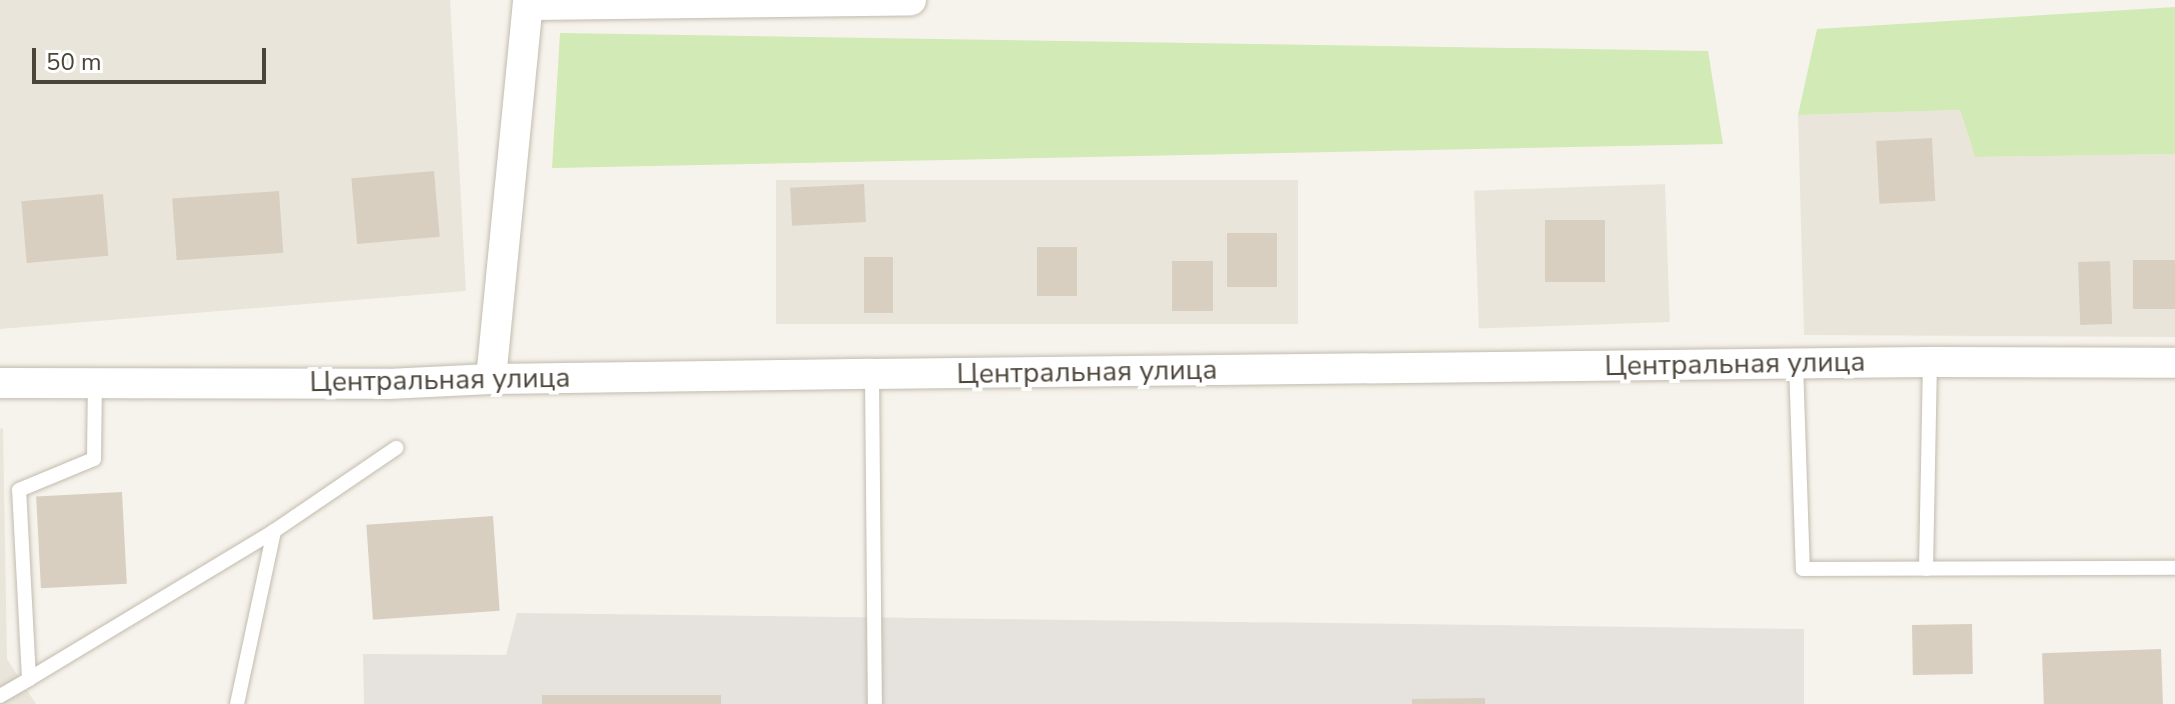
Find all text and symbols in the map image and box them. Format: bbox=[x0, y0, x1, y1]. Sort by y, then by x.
scale bar bbox=[36, 32, 270, 82]
text: 50 m bbox=[46, 46, 102, 78]
street label: Центральная улица bbox=[1604, 345, 1866, 383]
street label: Центральная улица bbox=[956, 353, 1218, 391]
street label: Центральная улица bbox=[309, 361, 571, 399]

